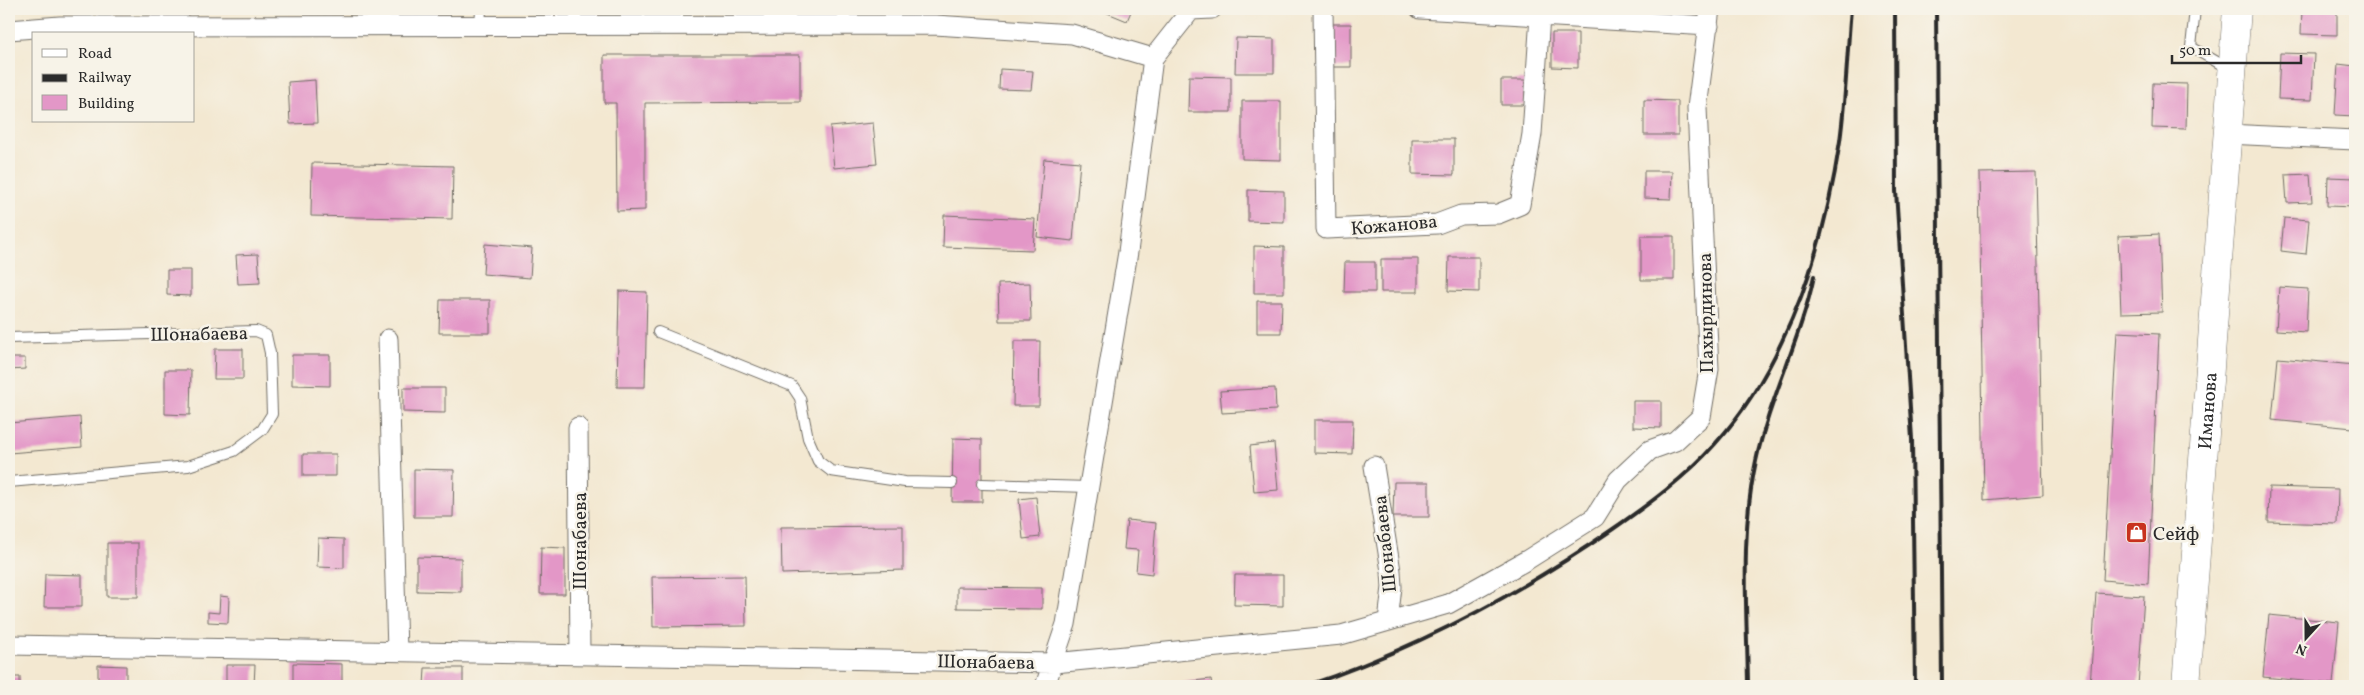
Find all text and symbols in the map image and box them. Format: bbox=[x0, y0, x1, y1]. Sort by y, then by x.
legend bbox=[32, 32, 195, 122]
scale bar bbox=[2172, 32, 2300, 64]
text: 50 m bbox=[2179, 41, 2211, 62]
text: Road bbox=[78, 44, 112, 65]
text: Railway bbox=[78, 68, 131, 89]
text: Building bbox=[78, 94, 135, 115]
street label: Кожанова bbox=[1350, 209, 1439, 243]
street label: Пахырдинова bbox=[1693, 252, 1721, 374]
street label: Шонабаева bbox=[150, 321, 248, 349]
street label: Иманова bbox=[2193, 371, 2225, 451]
street label: Шонабаева bbox=[568, 492, 594, 590]
street label: Шонабаева bbox=[1368, 494, 1404, 594]
shop icon: Сейф bbox=[2125, 521, 2149, 545]
place label: Сейф bbox=[2153, 522, 2199, 548]
north arrow bbox=[2282, 612, 2332, 662]
text: N bbox=[2294, 638, 2310, 659]
street label: Шонабаева bbox=[937, 649, 1035, 677]

